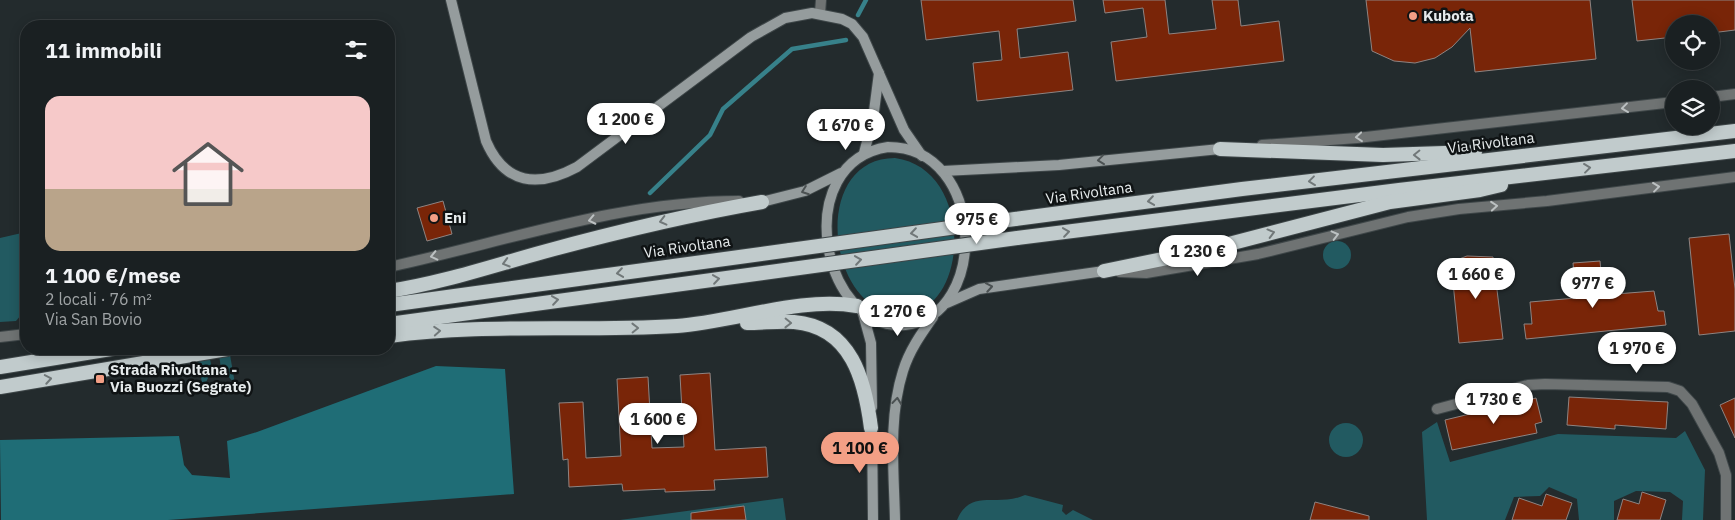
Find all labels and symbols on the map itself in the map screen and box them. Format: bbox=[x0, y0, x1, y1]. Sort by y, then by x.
place label: Kubota bbox=[1423, 6, 1474, 25]
marker: Kubota bbox=[1407, 10, 1419, 22]
pin: 1 200 € bbox=[580, 102, 672, 145]
one-way arrow bbox=[1621, 102, 1629, 113]
pin: 1 670 € bbox=[800, 108, 892, 151]
street label: Via Rivoltana bbox=[1446, 128, 1535, 157]
one-way arrow bbox=[1355, 131, 1363, 142]
one-way arrow bbox=[1413, 150, 1421, 160]
one-way arrow bbox=[1097, 154, 1105, 165]
one-way arrow bbox=[1583, 163, 1591, 174]
one-way arrow bbox=[1308, 175, 1316, 186]
street label: Via Rivoltana bbox=[1044, 177, 1133, 208]
one-way arrow bbox=[1652, 182, 1660, 193]
one-way arrow bbox=[801, 185, 809, 195]
one-way arrow bbox=[1147, 195, 1155, 206]
one-way arrow bbox=[1491, 200, 1499, 211]
pin: 975 € bbox=[942, 202, 1012, 245]
place label: Eni bbox=[444, 208, 466, 227]
marker: Eni bbox=[428, 212, 440, 224]
one-way arrow bbox=[588, 214, 597, 225]
one-way arrow bbox=[658, 215, 667, 226]
one-way arrow bbox=[910, 227, 918, 238]
one-way arrow bbox=[1062, 227, 1070, 238]
one-way arrow bbox=[1267, 228, 1275, 238]
one-way arrow bbox=[1330, 230, 1339, 241]
street label: Via Rivoltana bbox=[642, 231, 731, 262]
pin: 1 230 € bbox=[1152, 234, 1244, 277]
one-way arrow bbox=[429, 250, 438, 261]
one-way arrow bbox=[854, 255, 862, 266]
one-way arrow bbox=[502, 258, 510, 268]
pin: 1 660 € bbox=[1430, 258, 1522, 300]
pin: 977 € bbox=[1558, 266, 1628, 309]
one-way arrow bbox=[616, 267, 624, 278]
one-way arrow bbox=[713, 274, 721, 285]
one-way arrow bbox=[984, 283, 993, 293]
pin: 1 270 € bbox=[852, 294, 944, 337]
one-way arrow bbox=[551, 296, 560, 306]
one-way arrow bbox=[784, 317, 792, 328]
one-way arrow bbox=[631, 322, 639, 333]
one-way arrow bbox=[433, 326, 441, 337]
pin: 1 970 € bbox=[1591, 332, 1683, 374]
place label: Strada Rivoltana - Via Buozzi (Segrate) bbox=[110, 360, 251, 396]
marker: Strada Rivoltana - Via Buozzi (Segrate) bbox=[94, 373, 106, 385]
one-way arrow bbox=[44, 375, 52, 385]
pin: 1 730 € bbox=[1448, 382, 1540, 425]
one-way arrow bbox=[891, 397, 902, 405]
pin: 1 600 € bbox=[612, 402, 704, 445]
pin: 1 100 € bbox=[814, 432, 906, 474]

